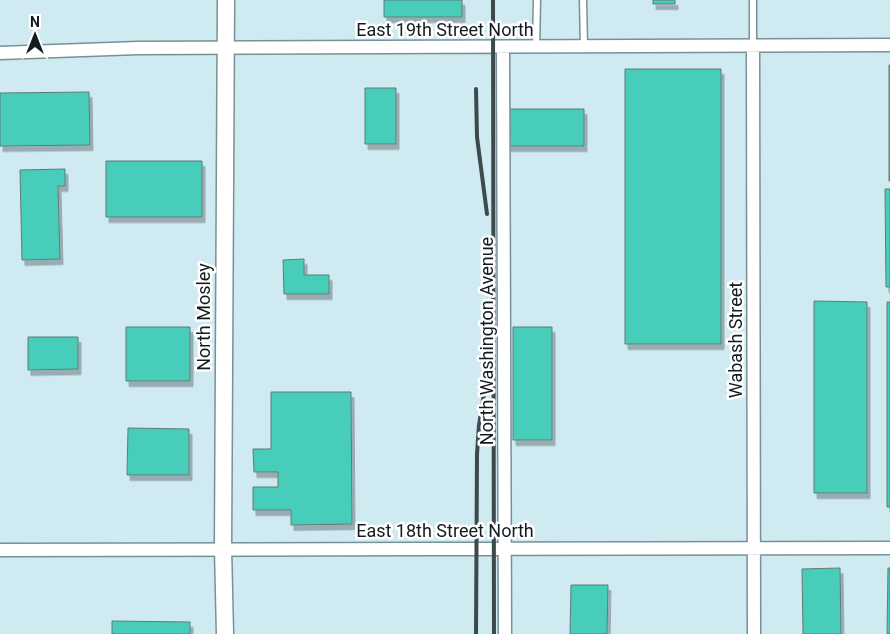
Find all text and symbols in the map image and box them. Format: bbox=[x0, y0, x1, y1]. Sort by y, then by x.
north arrow bbox=[10, 10, 60, 60]
text: N bbox=[30, 14, 40, 30]
street label: East 19th Street North bbox=[356, 19, 534, 40]
street label: North Washington Avenue bbox=[476, 237, 497, 445]
street label: North Mosley bbox=[193, 263, 214, 371]
street label: Wabash Street bbox=[725, 282, 746, 398]
street label: East 18th Street North bbox=[356, 520, 534, 541]

